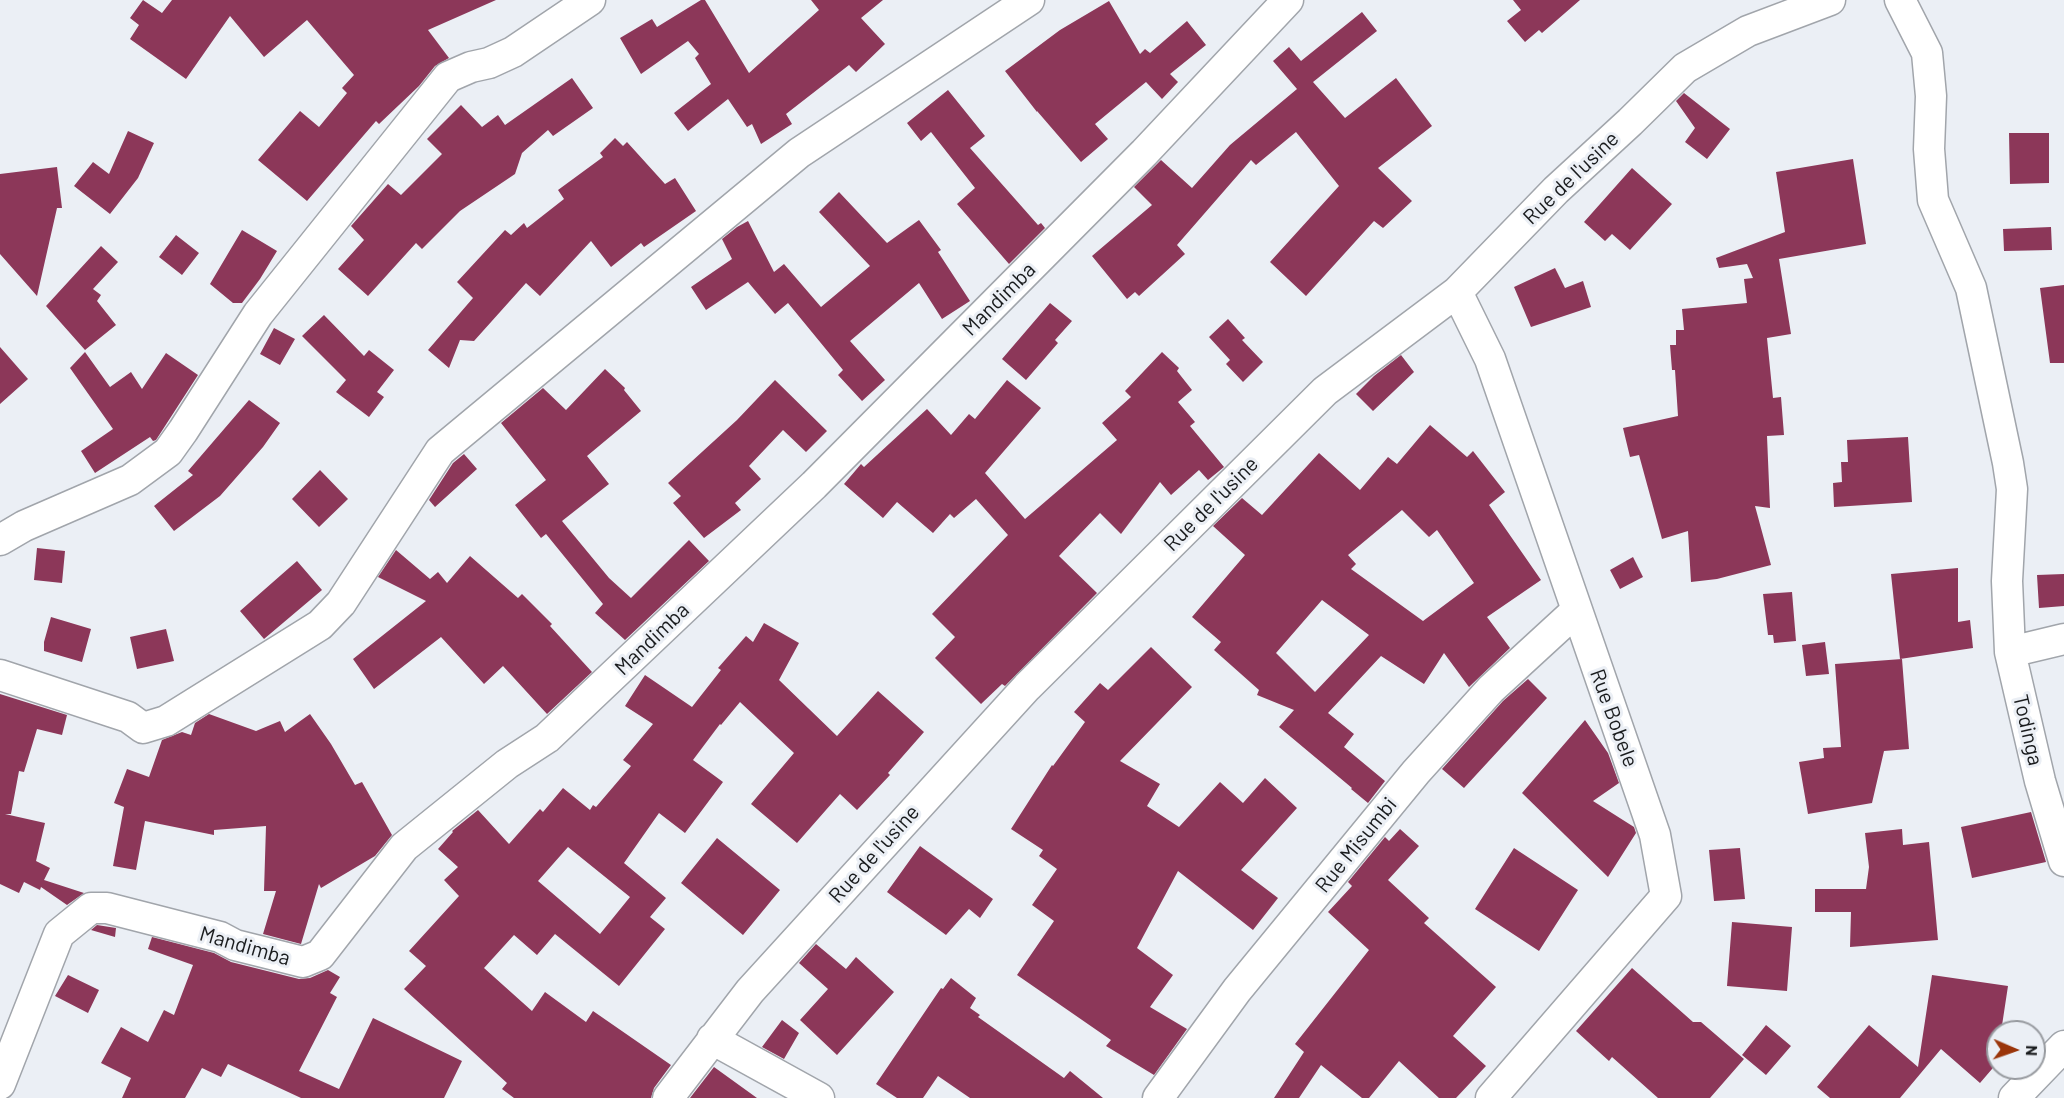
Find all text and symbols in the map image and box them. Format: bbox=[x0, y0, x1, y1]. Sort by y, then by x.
street label: Rue de l'usine bbox=[1518, 126, 1624, 230]
street label: Mandimba bbox=[957, 257, 1041, 341]
street label: Rue de l'usine bbox=[1159, 452, 1263, 556]
street label: Mandimba bbox=[610, 598, 694, 680]
street label: Rue Bobele bbox=[1585, 665, 1643, 771]
street label: Todinga bbox=[2008, 692, 2048, 768]
street label: Rue Misumbi bbox=[1310, 792, 1402, 898]
street label: Rue de l'usine bbox=[823, 800, 925, 908]
street label: Mandimba bbox=[197, 921, 293, 971]
north arrow bbox=[1986, 1020, 2046, 1080]
text: N bbox=[2023, 1045, 2042, 1056]

